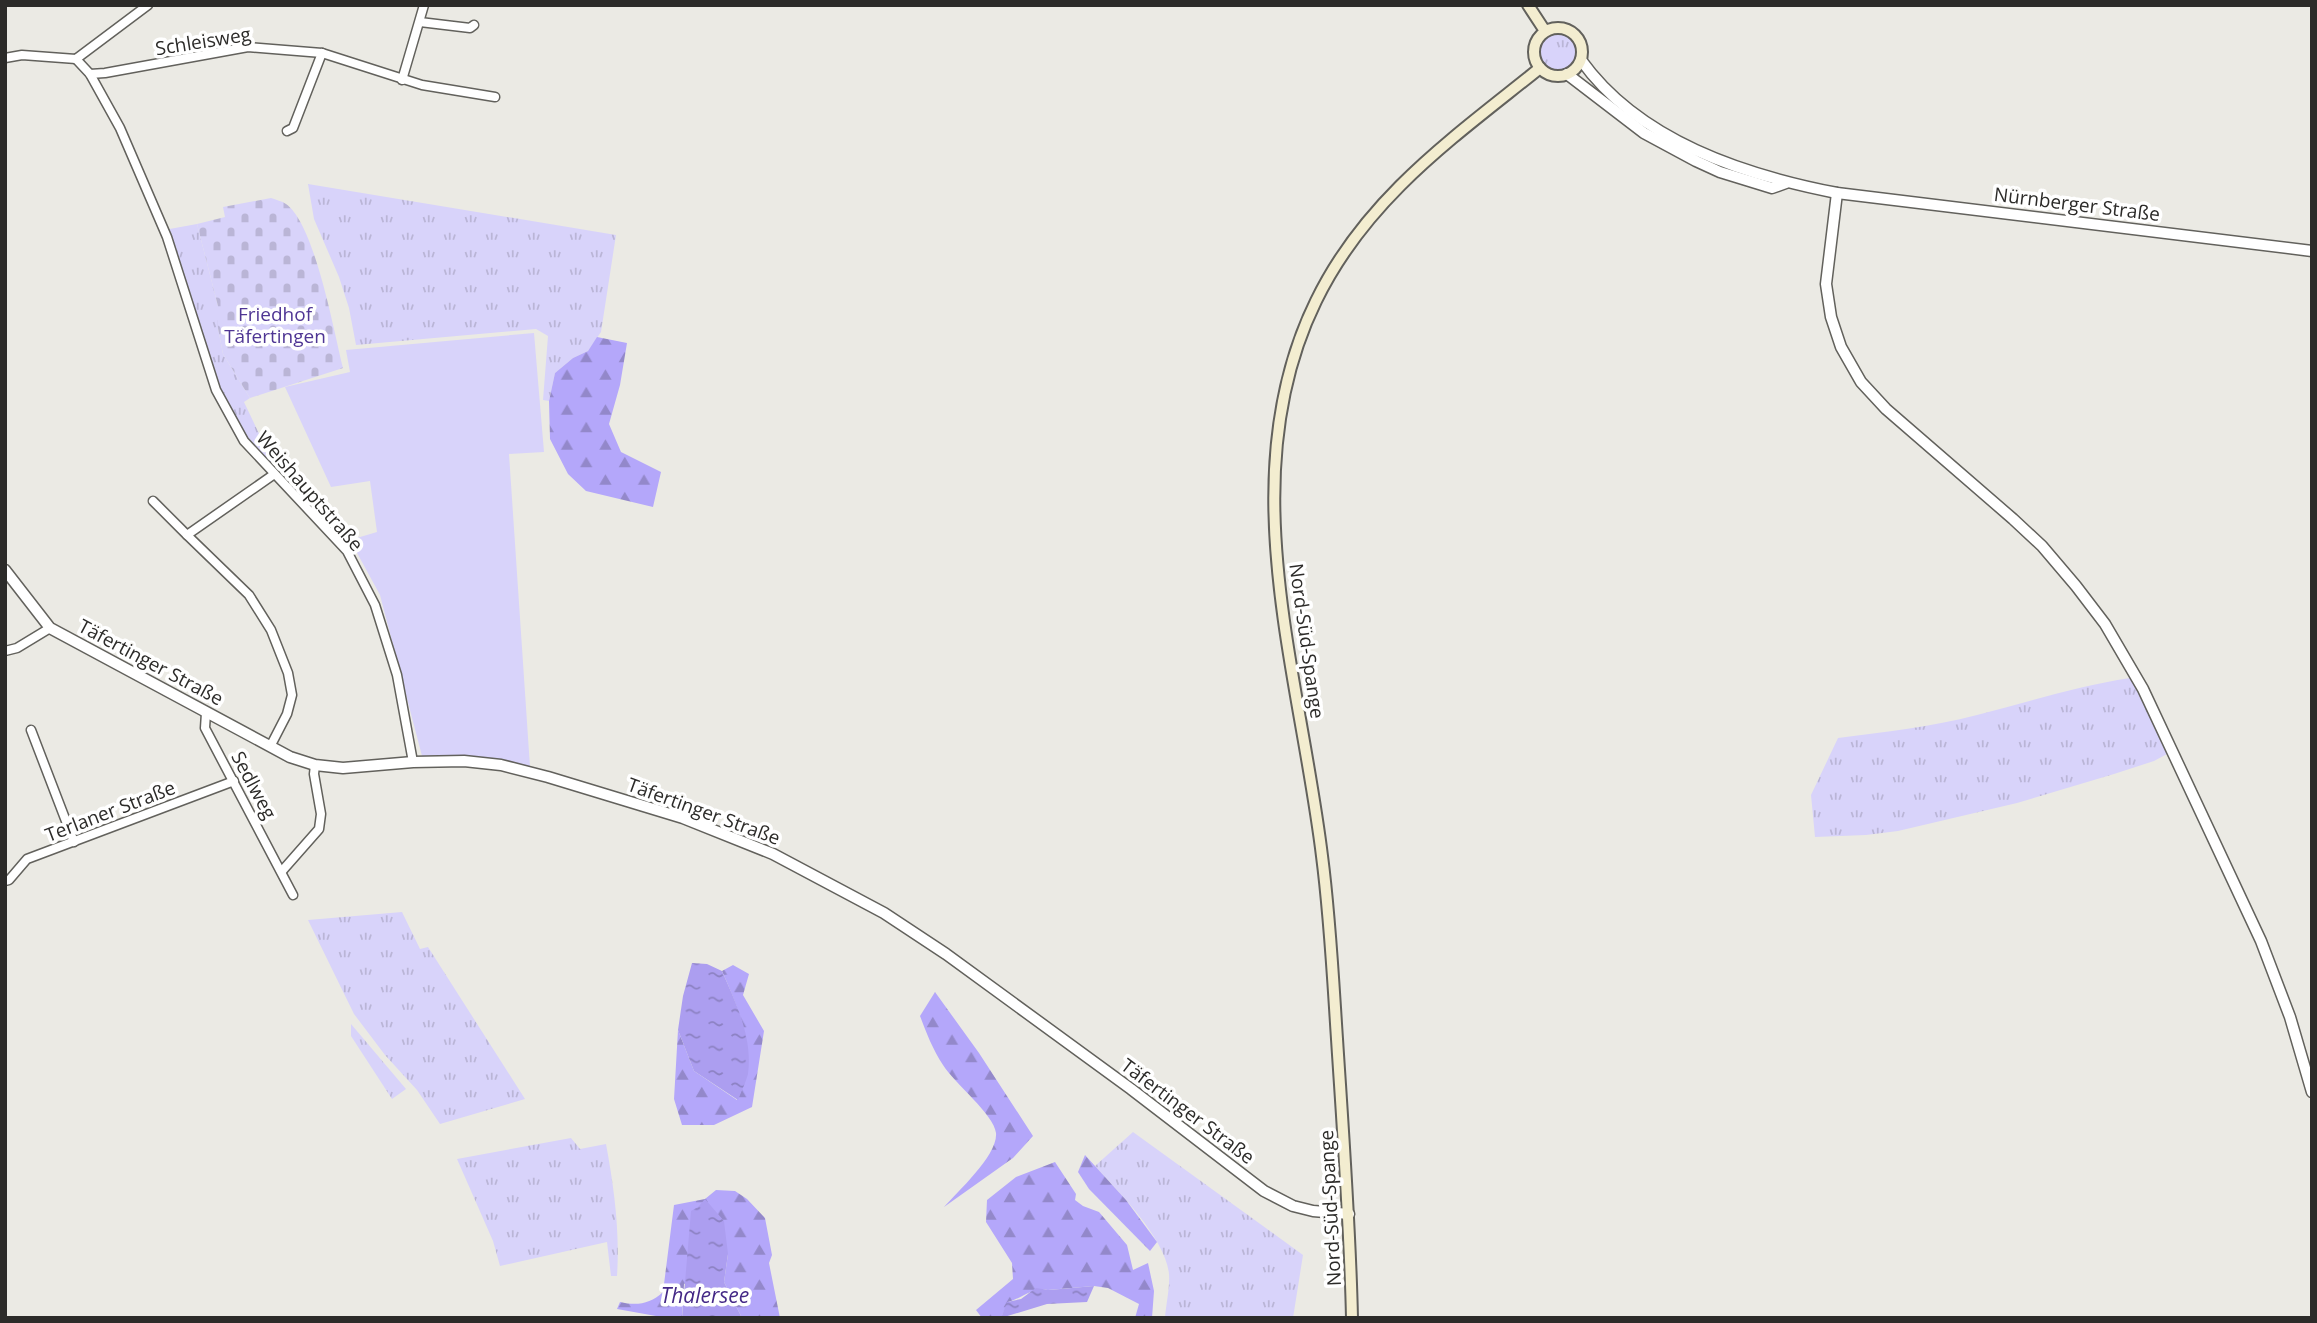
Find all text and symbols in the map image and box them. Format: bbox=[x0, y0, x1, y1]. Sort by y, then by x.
street label: Schleisweg bbox=[153, 21, 253, 61]
street label: Nürnberger Straße bbox=[1992, 181, 2162, 227]
park label: Friedhof Täfertingen bbox=[224, 301, 326, 349]
street label: Weishauptstraße bbox=[251, 425, 369, 557]
street label: Nord-Süd-Spange bbox=[1283, 562, 1331, 720]
street label: Täfertinger Straße bbox=[74, 613, 228, 711]
street label: Sedlweg bbox=[225, 747, 283, 823]
street label: Täfertinger Straße bbox=[624, 771, 784, 851]
street label: Terlaner Straße bbox=[41, 774, 179, 848]
street label: Täfertinger Straße bbox=[1116, 1052, 1260, 1170]
street label: Nord-Süd-Spange bbox=[1313, 1129, 1347, 1287]
water label: Thalersee bbox=[661, 1281, 749, 1309]

